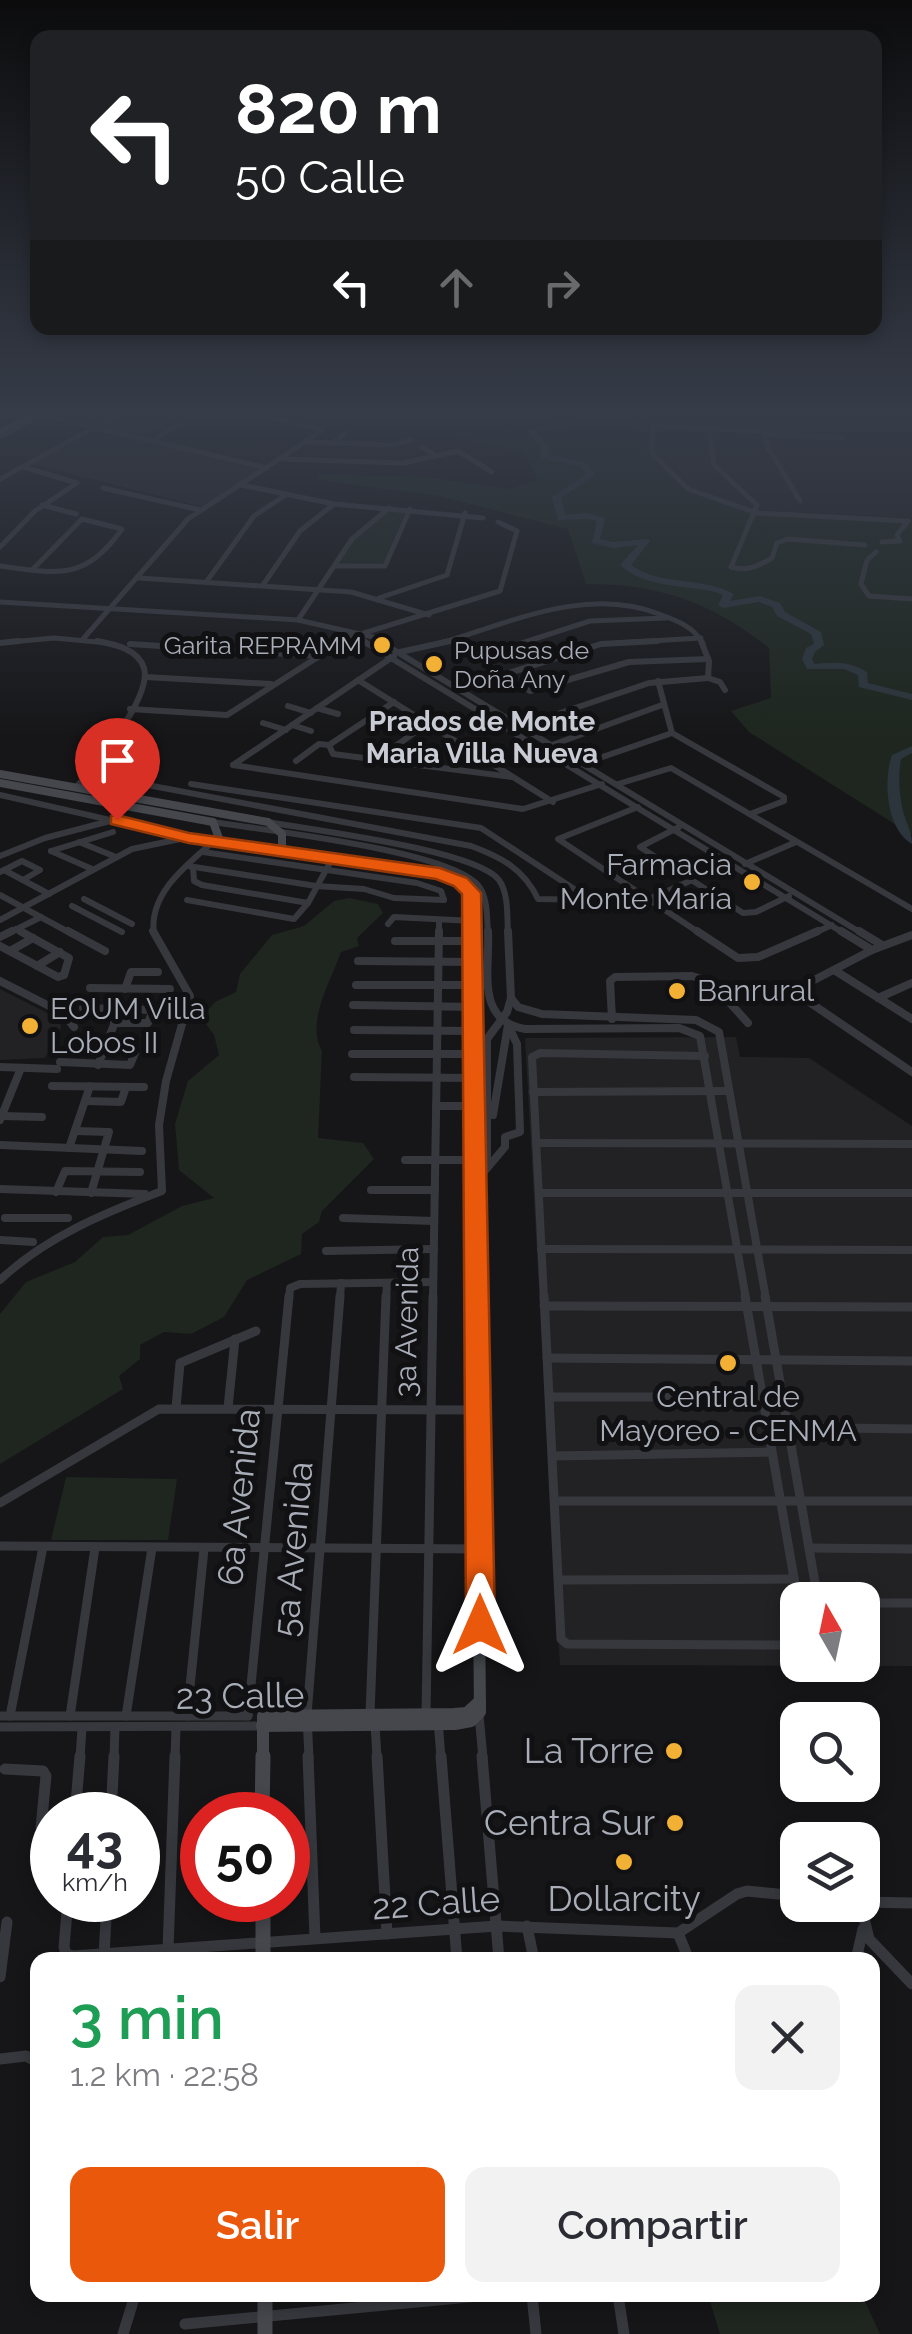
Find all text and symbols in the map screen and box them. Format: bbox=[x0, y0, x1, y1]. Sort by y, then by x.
text: 820 m bbox=[235, 67, 442, 149]
icon: left bbox=[70, 70, 200, 200]
text: 50 Calle bbox=[235, 151, 405, 204]
icon: left bbox=[324, 260, 379, 315]
icon: ahead bbox=[429, 260, 484, 315]
icon: right bbox=[534, 260, 589, 315]
place label: Garita REPRAMM bbox=[164, 630, 362, 660]
marker: Garita REPRAMM bbox=[371, 634, 393, 656]
place label: Pupusas de Doña Any bbox=[454, 635, 589, 694]
marker: Pupusas de Doña Any bbox=[423, 653, 445, 675]
district label: Prados de Monte Maria Villa Nueva bbox=[366, 705, 598, 770]
pin bbox=[75, 718, 160, 821]
icon: arrive bbox=[90, 733, 145, 788]
place label: Farmacia Monte María bbox=[560, 847, 732, 916]
marker: Farmacia Monte María bbox=[741, 871, 763, 893]
place label: Banrural bbox=[697, 973, 815, 1008]
marker: Banrural bbox=[666, 980, 688, 1002]
place label: EOUM Villa Lobos II bbox=[50, 991, 206, 1060]
marker: EOUM Villa Lobos II bbox=[19, 1015, 41, 1037]
street label: 3a Avenida bbox=[388, 1246, 425, 1398]
marker: Central de Mayoreo - CENMA bbox=[717, 1352, 739, 1374]
place label: Central de Mayoreo - CENMA bbox=[599, 1379, 857, 1448]
street label: 6a Avenida bbox=[209, 1406, 268, 1588]
street label: 5a Avenida bbox=[264, 1460, 321, 1638]
position arrow bbox=[428, 1573, 532, 1677]
north arrow bbox=[780, 1582, 880, 1682]
map controls bbox=[780, 1582, 880, 1922]
street label: 23 Calle bbox=[175, 1674, 305, 1717]
button: search bbox=[780, 1702, 880, 1802]
place label: La Torre bbox=[524, 1730, 654, 1771]
marker: La Torre bbox=[663, 1740, 685, 1762]
speed limit sign: 50 bbox=[180, 1792, 310, 1922]
place label: Centra Sur bbox=[484, 1802, 655, 1843]
marker: Centra Sur bbox=[664, 1812, 686, 1834]
text: 43 bbox=[67, 1815, 123, 1874]
button: layers bbox=[780, 1822, 880, 1922]
marker: Dollarcity bbox=[613, 1851, 635, 1873]
text: km/h bbox=[62, 1867, 128, 1897]
street label: 22 Calle bbox=[371, 1878, 501, 1927]
place label: Dollarcity bbox=[547, 1878, 701, 1919]
text: 3 min bbox=[70, 1983, 224, 2053]
button: close bbox=[735, 1985, 840, 2090]
text: 1.2 km · 22:58 bbox=[70, 2056, 259, 2093]
button: Salir bbox=[70, 2167, 445, 2282]
button: Compartir bbox=[465, 2167, 840, 2282]

